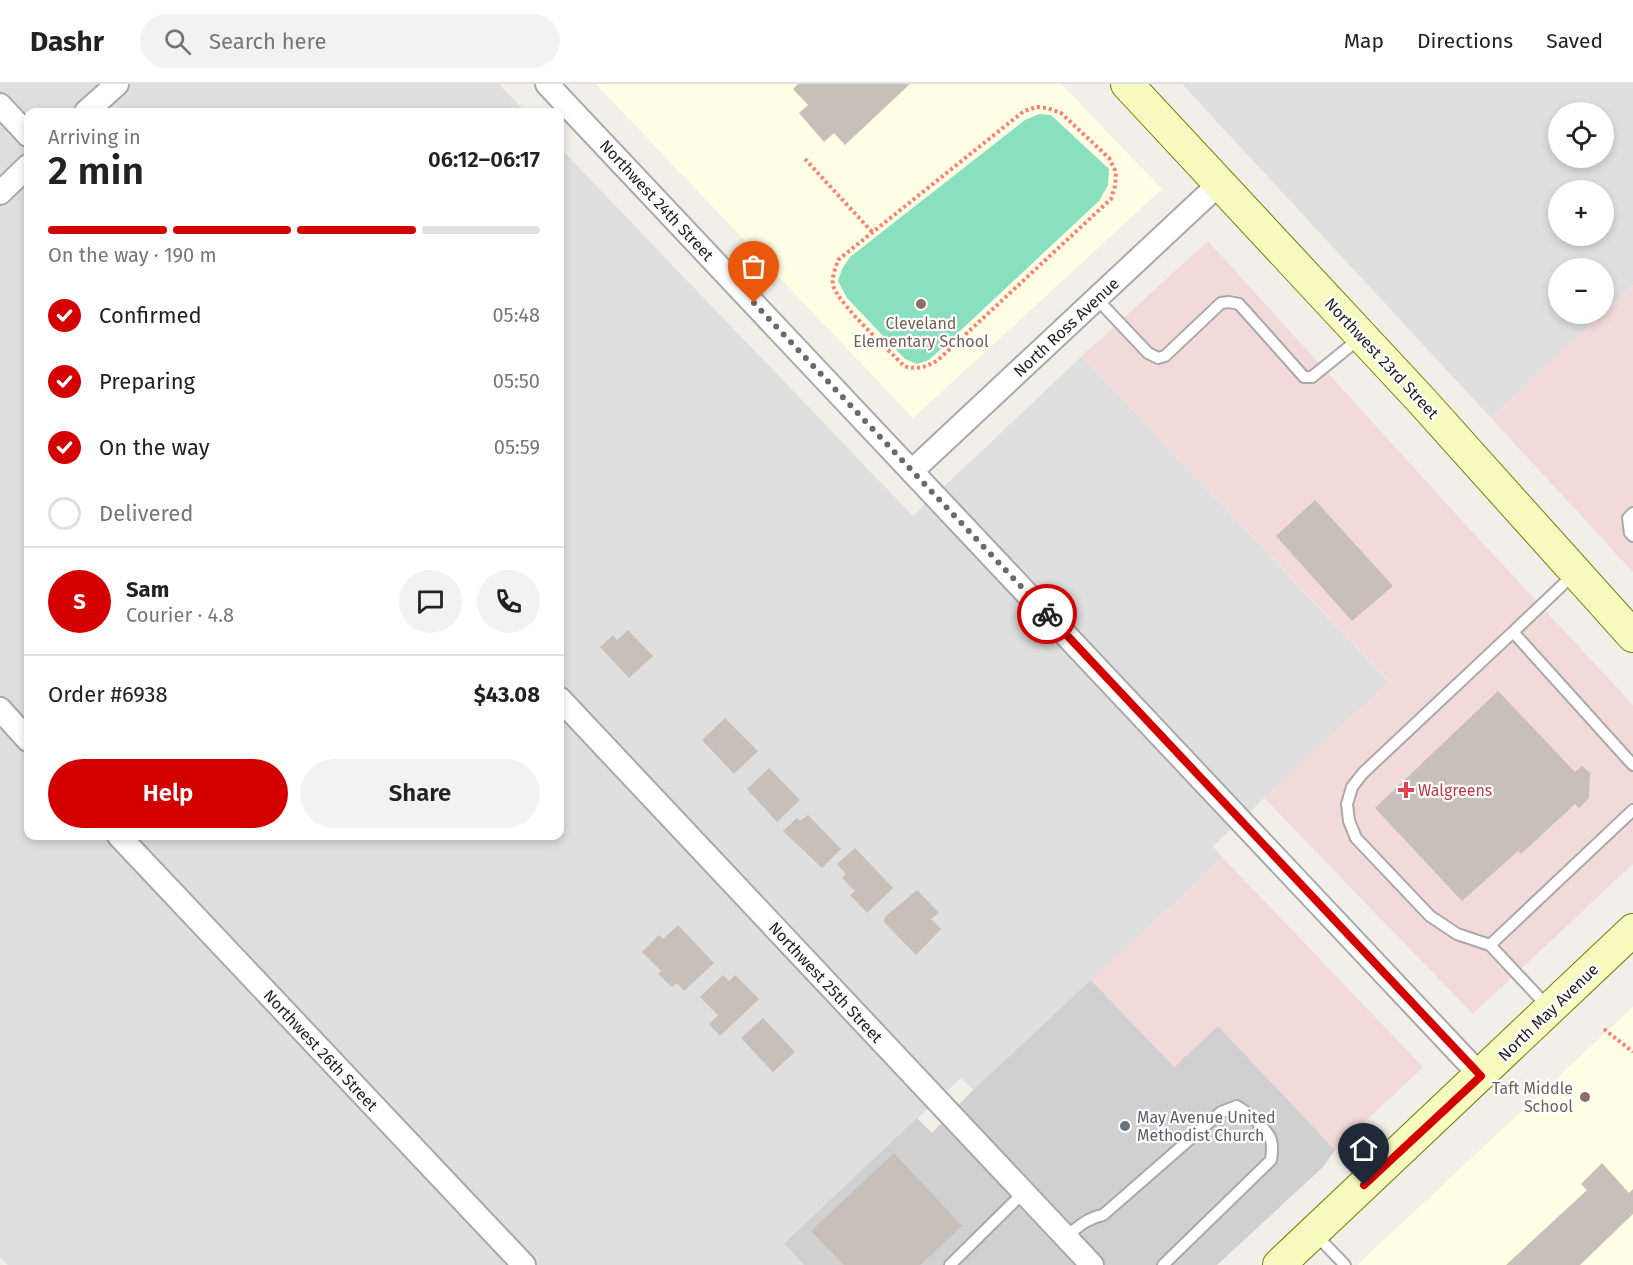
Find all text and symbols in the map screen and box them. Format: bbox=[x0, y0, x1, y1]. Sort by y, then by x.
search box bbox=[140, 14, 560, 68]
text: Dashr bbox=[30, 25, 104, 58]
icon: search bbox=[161, 25, 194, 58]
text: Search here bbox=[209, 28, 326, 55]
text: Map bbox=[1344, 28, 1384, 54]
text: Directions bbox=[1417, 28, 1513, 54]
text: Saved bbox=[1546, 28, 1603, 54]
map controls bbox=[1548, 102, 1614, 324]
button: locate bbox=[1548, 102, 1614, 168]
text: Arriving in bbox=[48, 125, 141, 149]
street label: Northwest 24th Street bbox=[596, 136, 718, 265]
text: 06:12–06:17 bbox=[428, 146, 540, 173]
text: 2 min bbox=[48, 148, 144, 194]
button: + bbox=[1548, 180, 1614, 246]
pin bbox=[728, 241, 779, 303]
text: On the way · 190 m bbox=[48, 243, 217, 267]
icon: bag bbox=[737, 250, 770, 283]
button: − bbox=[1548, 258, 1614, 324]
street label: North Ross Avenue bbox=[1010, 274, 1123, 381]
street label: Northwest 23rd Street bbox=[1321, 294, 1443, 423]
marker: Cleveland Elementary School bbox=[914, 297, 928, 311]
icon: check bbox=[48, 299, 81, 332]
text: Confirmed bbox=[99, 302, 202, 329]
text: 05:48 bbox=[492, 303, 540, 327]
place label: Cleveland Elementary School bbox=[853, 314, 989, 351]
icon: check bbox=[48, 365, 81, 398]
text: Preparing bbox=[99, 368, 195, 395]
text: 05:50 bbox=[493, 369, 540, 393]
icon: check bbox=[48, 431, 81, 464]
text: On the way bbox=[99, 434, 210, 461]
text: 05:59 bbox=[494, 435, 540, 459]
text: Delivered bbox=[99, 500, 194, 527]
button: chat bbox=[399, 570, 462, 633]
button: phone bbox=[477, 570, 540, 633]
text: Sam bbox=[126, 576, 169, 603]
courier bbox=[1017, 584, 1077, 644]
text: S bbox=[73, 588, 86, 615]
icon: bike bbox=[1031, 598, 1064, 631]
text: Courier · 4.8 bbox=[126, 603, 234, 627]
text: Order #6938 bbox=[48, 681, 168, 708]
text: $43.08 bbox=[474, 681, 540, 708]
button: Help bbox=[48, 759, 288, 828]
button: Share bbox=[300, 759, 540, 828]
place label: Walgreens bbox=[1418, 781, 1492, 800]
marker: Walgreens bbox=[1399, 783, 1413, 797]
street label: Northwest 25th Street bbox=[765, 918, 887, 1047]
street label: North May Avenue bbox=[1494, 960, 1602, 1065]
street label: Northwest 26th Street bbox=[260, 986, 382, 1115]
place label: Taft Middle School bbox=[1492, 1079, 1573, 1116]
marker: Taft Middle School bbox=[1578, 1090, 1592, 1104]
place label: May Avenue United Methodist Church bbox=[1137, 1108, 1276, 1145]
marker: May Avenue United Methodist Church bbox=[1118, 1119, 1132, 1133]
pin bbox=[1338, 1123, 1389, 1185]
icon: home bbox=[1347, 1132, 1380, 1165]

